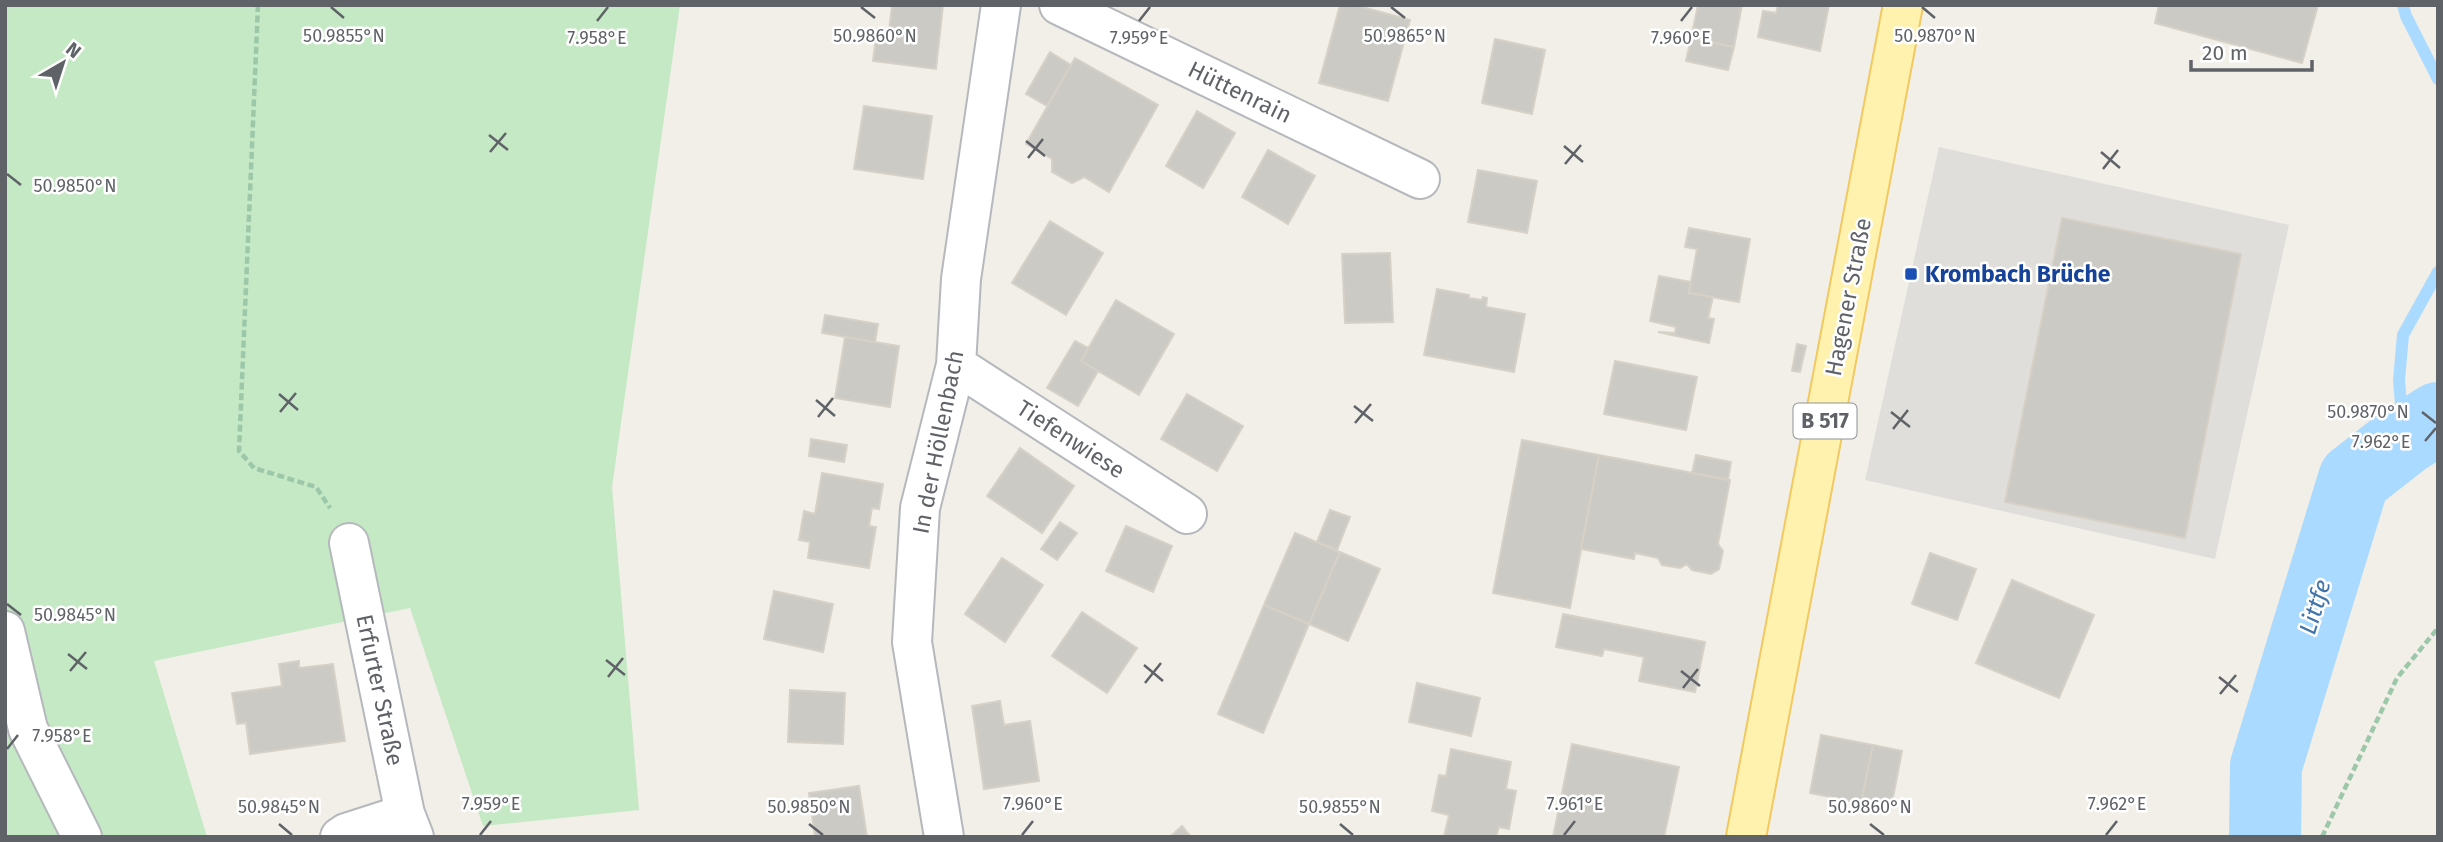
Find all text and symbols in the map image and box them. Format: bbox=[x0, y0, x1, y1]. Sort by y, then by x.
text: 50.9855°N bbox=[303, 25, 385, 47]
text: 50.9860°N bbox=[833, 25, 917, 47]
text: 50.9865°N bbox=[1364, 25, 1446, 47]
text: 50.9870°N bbox=[1894, 25, 1976, 47]
text: 7.958°E bbox=[567, 27, 627, 49]
text: 7.959°E bbox=[1110, 27, 1168, 49]
text: 7.960°E bbox=[1651, 27, 1711, 49]
north arrow bbox=[28, 28, 98, 98]
scale bar bbox=[2191, 28, 2312, 72]
text: N bbox=[61, 37, 86, 63]
text: 20 m bbox=[2202, 40, 2248, 66]
street label: Hüttenrain bbox=[1184, 55, 1296, 129]
text: 50.9850°N bbox=[33, 175, 117, 197]
street label: Hagener Straße bbox=[1819, 215, 1877, 379]
place label: Krombach Brüche bbox=[1925, 260, 2111, 288]
marker: Krombach Brüche bbox=[1903, 266, 1919, 282]
street label: In der Höllenbach bbox=[906, 348, 970, 536]
street label: Tiefenwiese bbox=[1012, 394, 1130, 484]
text: 50.9870°N bbox=[2327, 401, 2409, 423]
road number: B 517 bbox=[1794, 404, 1856, 438]
text: 7.962°E bbox=[2352, 431, 2410, 453]
water label: Littfe bbox=[2293, 576, 2337, 638]
text: 50.9845°N bbox=[34, 604, 116, 626]
street label: Erfurter Straße bbox=[350, 612, 410, 768]
text: 7.958°E bbox=[32, 725, 92, 747]
text: 7.959°E bbox=[462, 793, 520, 815]
text: 7.960°E bbox=[1003, 793, 1063, 815]
text: 7.961°E bbox=[1547, 793, 1603, 815]
text: 7.962°E bbox=[2088, 793, 2146, 815]
text: 50.9845°N bbox=[238, 796, 320, 818]
text: 50.9850°N bbox=[767, 796, 851, 818]
text: 50.9855°N bbox=[1299, 796, 1381, 818]
text: 50.9860°N bbox=[1828, 796, 1912, 818]

